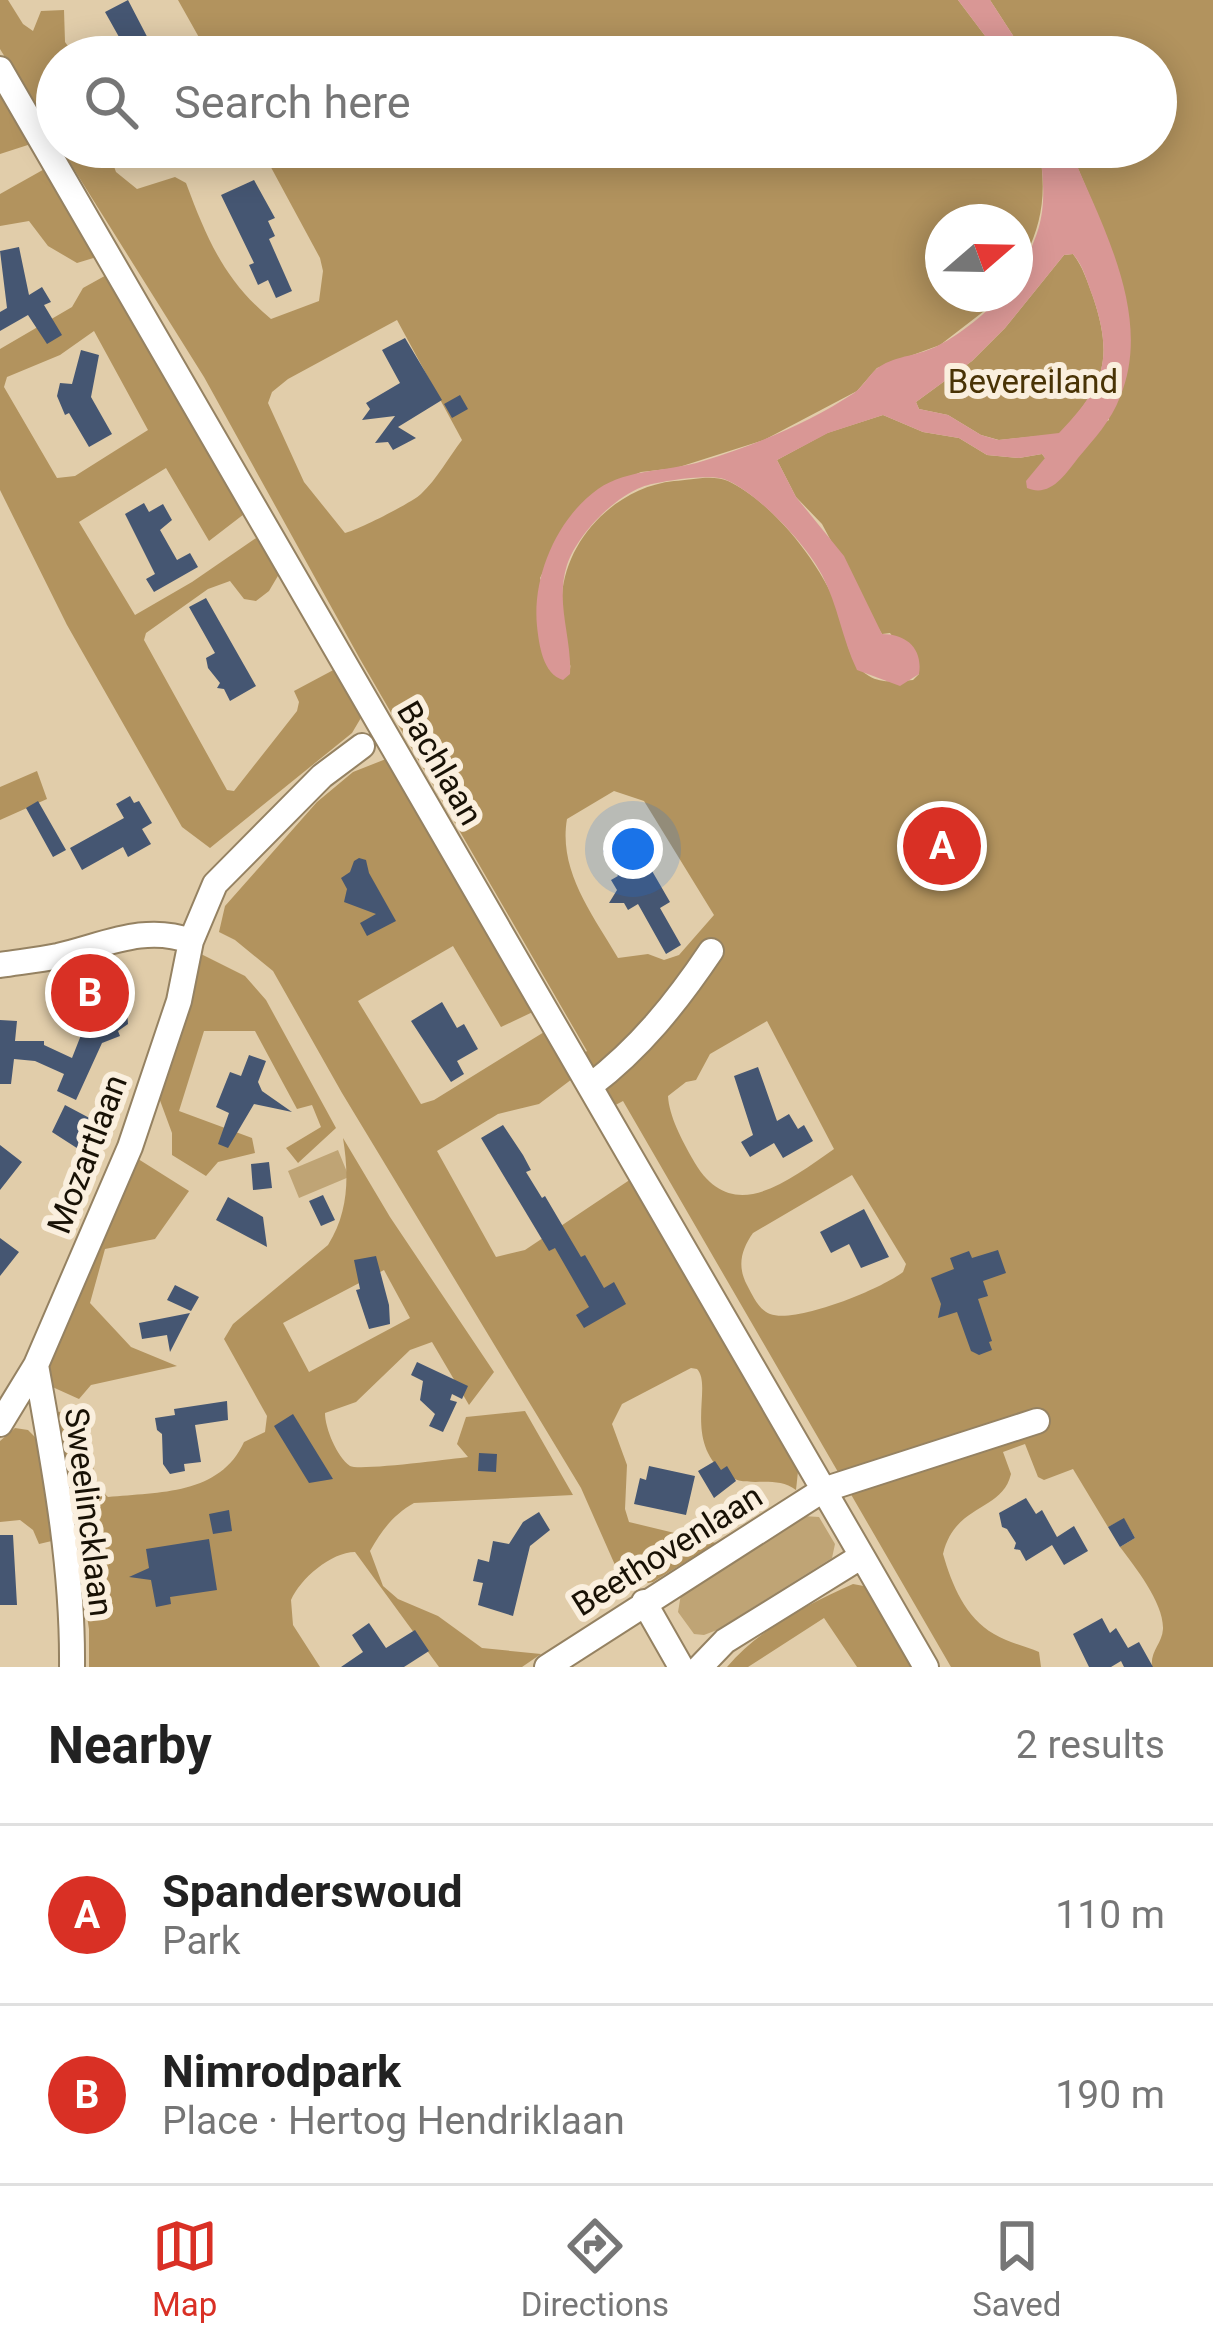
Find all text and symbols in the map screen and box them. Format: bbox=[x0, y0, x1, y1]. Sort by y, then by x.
search box bbox=[36, 36, 1177, 168]
icon: search bbox=[78, 69, 144, 135]
text: Search here bbox=[174, 76, 411, 129]
north arrow bbox=[925, 204, 1033, 312]
park label: Bevereiland bbox=[948, 362, 1118, 401]
street label: Bachlaan bbox=[389, 694, 491, 832]
pin: A bbox=[903, 801, 981, 891]
your location bbox=[603, 819, 663, 879]
pin: B bbox=[51, 948, 129, 1038]
street label: Mozartlaan bbox=[39, 1069, 135, 1239]
street label: Sweelincklaan bbox=[57, 1405, 121, 1619]
street label: Beethovenlaan bbox=[565, 1476, 769, 1624]
text: Nearby bbox=[48, 1716, 212, 1775]
text: 2 results bbox=[1016, 1722, 1165, 1768]
text: Spanderswoud bbox=[162, 1865, 463, 1918]
text: A bbox=[74, 1892, 100, 1938]
text: 110 m bbox=[1055, 1892, 1165, 1938]
text: Park bbox=[162, 1918, 241, 1964]
text: Nimrodpark bbox=[162, 2045, 401, 2098]
text: B bbox=[75, 2072, 99, 2118]
text: 190 m bbox=[1055, 2072, 1165, 2118]
text: Place · Hertog Hendriklaan bbox=[162, 2098, 625, 2144]
tab: Map bbox=[152, 2213, 218, 2324]
tab: Directions bbox=[521, 2213, 669, 2324]
tab: Saved bbox=[972, 2213, 1061, 2324]

